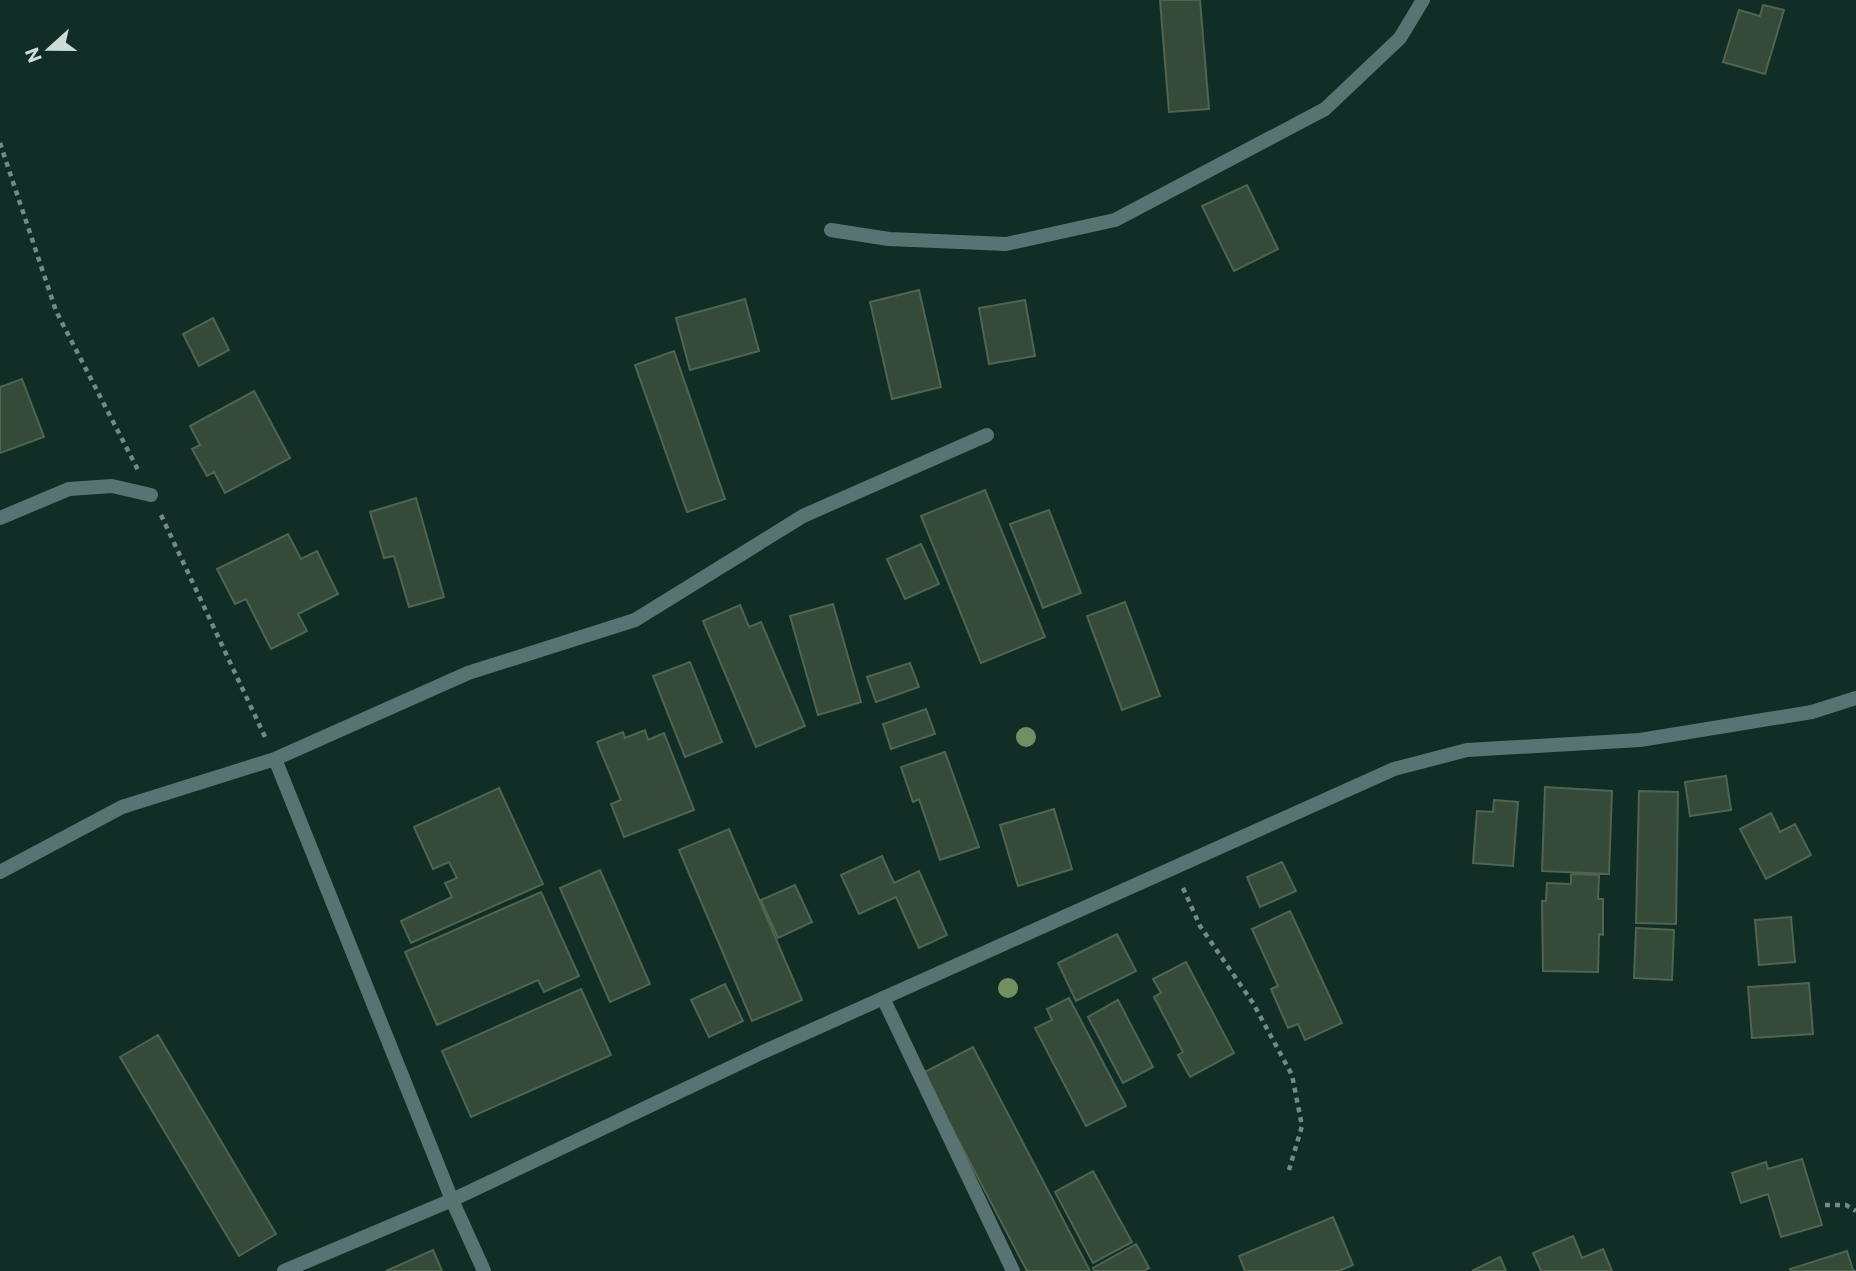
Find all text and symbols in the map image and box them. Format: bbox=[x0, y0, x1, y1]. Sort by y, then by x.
north arrow bbox=[14, 14, 84, 84]
text: N bbox=[19, 44, 46, 66]

